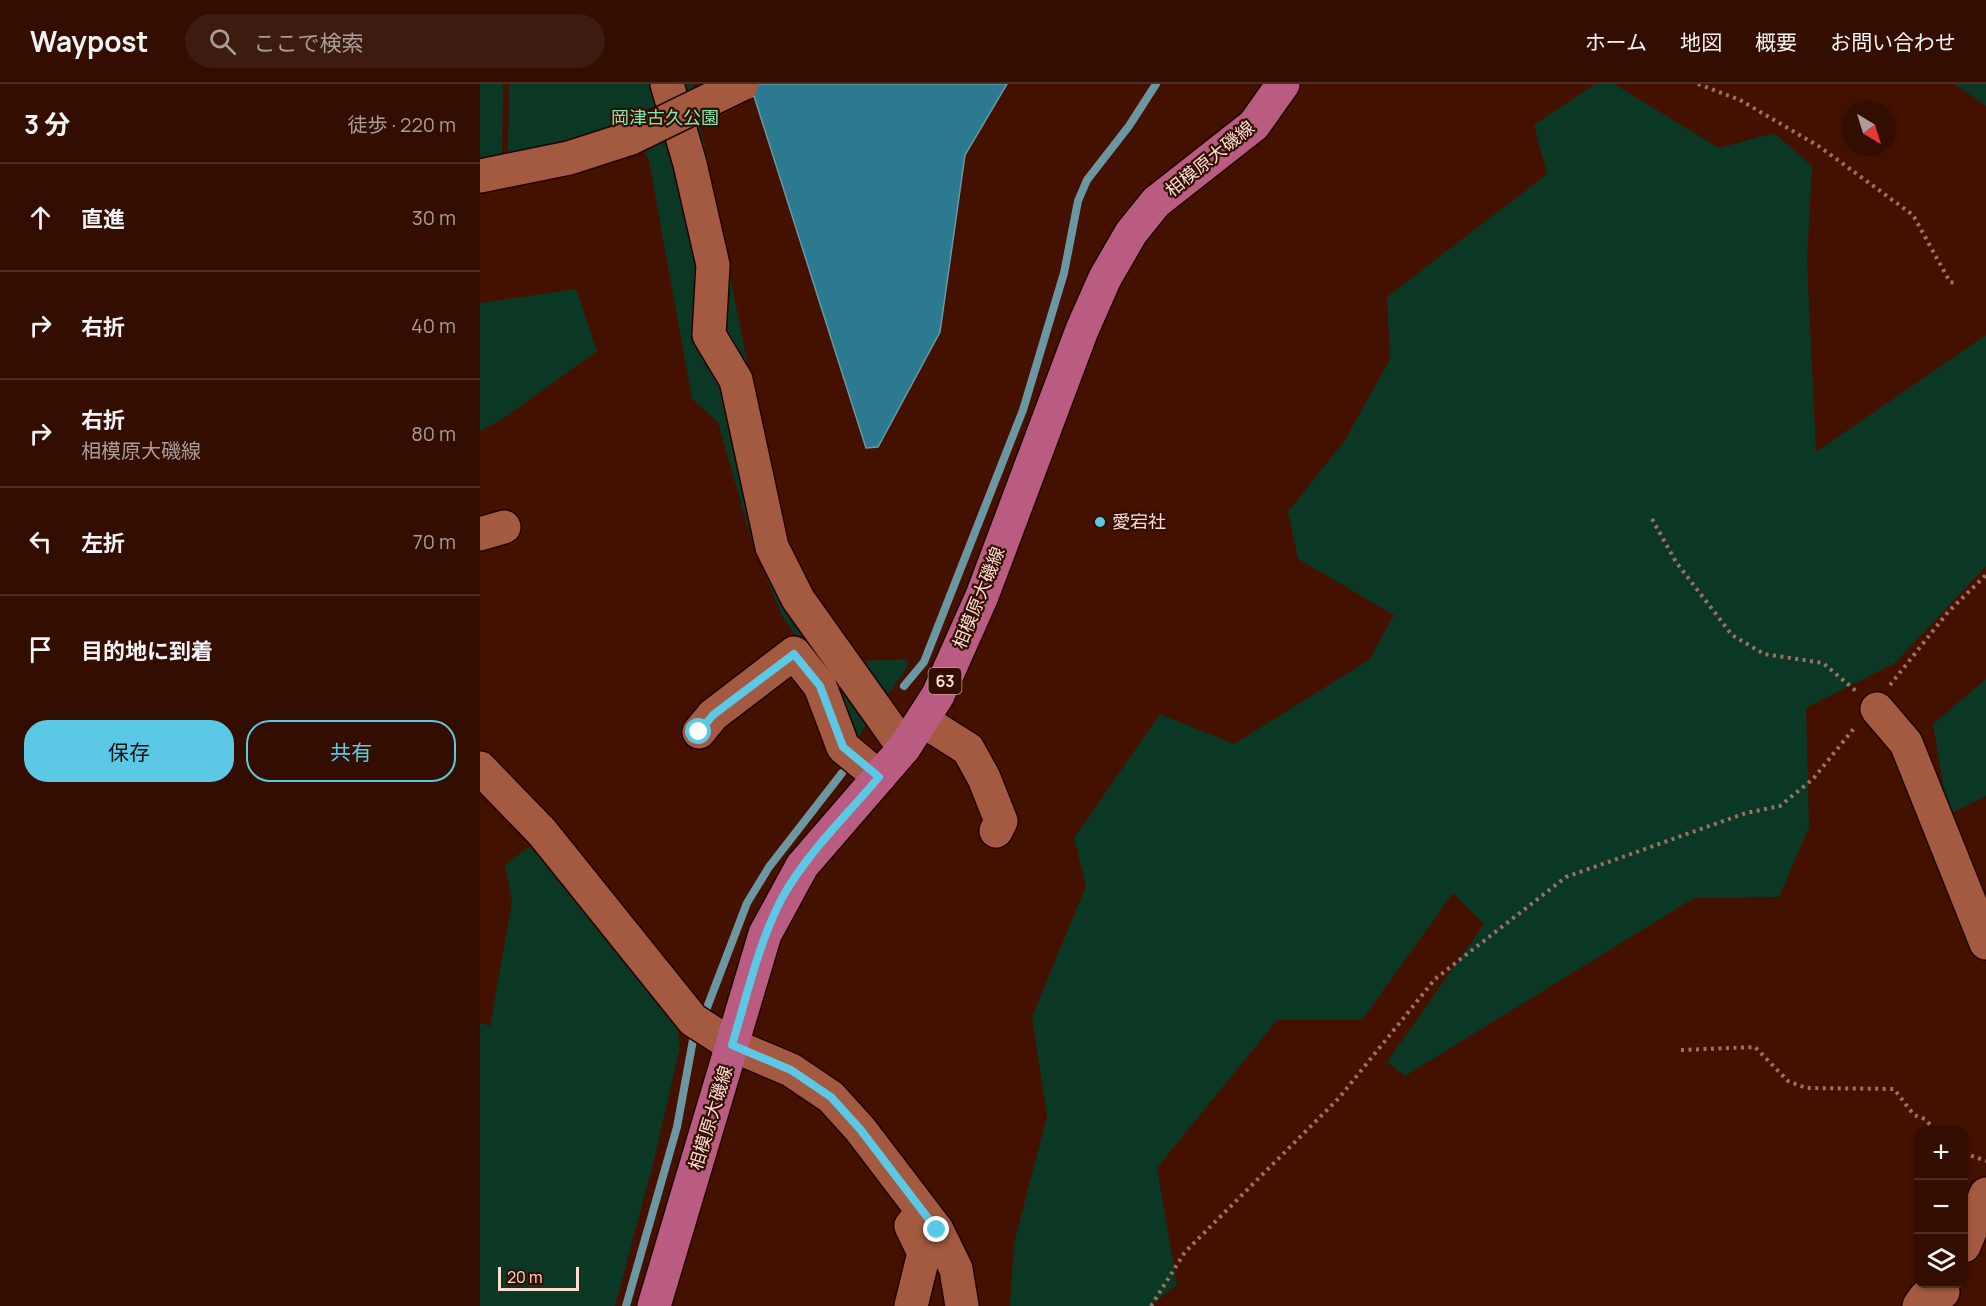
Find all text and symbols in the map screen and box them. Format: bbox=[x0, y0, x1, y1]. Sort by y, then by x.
search box bbox=[185, 14, 605, 68]
text: Waypost bbox=[30, 22, 149, 60]
icon: search bbox=[206, 25, 239, 58]
text: ここで検索 bbox=[254, 28, 364, 58]
text: ホーム bbox=[1585, 28, 1647, 56]
text: 地図 bbox=[1680, 28, 1722, 56]
text: 概要 bbox=[1755, 28, 1797, 56]
text: お問い合わせ bbox=[1830, 28, 1956, 56]
north arrow bbox=[1842, 102, 1896, 156]
park label: 岡津古久公園 bbox=[611, 105, 719, 129]
text: 3 分 bbox=[24, 106, 70, 142]
text: 徒歩 · 220 m bbox=[348, 111, 456, 138]
street label: 相模原大磯線 bbox=[1160, 115, 1259, 202]
icon: ahead bbox=[24, 201, 57, 234]
text: 直進 bbox=[81, 204, 125, 234]
text: 30 m bbox=[412, 204, 456, 231]
icon: right bbox=[24, 309, 57, 342]
text: 右折 bbox=[81, 312, 125, 342]
text: 40 m bbox=[411, 312, 456, 339]
text: 右折 bbox=[81, 405, 125, 435]
icon: right bbox=[24, 417, 57, 450]
text: 80 m bbox=[411, 420, 456, 447]
text: 相模原大磯線 bbox=[81, 437, 201, 464]
place label: 愛宕社 bbox=[1112, 509, 1166, 533]
marker: 愛宕社 bbox=[1093, 515, 1107, 529]
icon: left bbox=[24, 525, 57, 558]
text: 左折 bbox=[81, 528, 125, 558]
text: 70 m bbox=[413, 528, 456, 555]
street label: 相模原大磯線 bbox=[947, 543, 1009, 652]
icon: arrive bbox=[24, 633, 57, 666]
text: 目的地に到着 bbox=[81, 636, 213, 666]
road number: 63 bbox=[928, 668, 962, 694]
route start bbox=[685, 718, 711, 744]
button: 保存 bbox=[24, 720, 234, 782]
button: 共有 bbox=[246, 720, 456, 782]
street label: 相模原大磯線 bbox=[683, 1063, 737, 1173]
map controls bbox=[1914, 1126, 1968, 1288]
button: + bbox=[1914, 1126, 1968, 1180]
button: − bbox=[1914, 1180, 1968, 1234]
route end bbox=[923, 1216, 949, 1242]
button: layers bbox=[1914, 1234, 1968, 1288]
scale bar bbox=[498, 1264, 579, 1292]
text: 20 m bbox=[507, 1266, 543, 1288]

